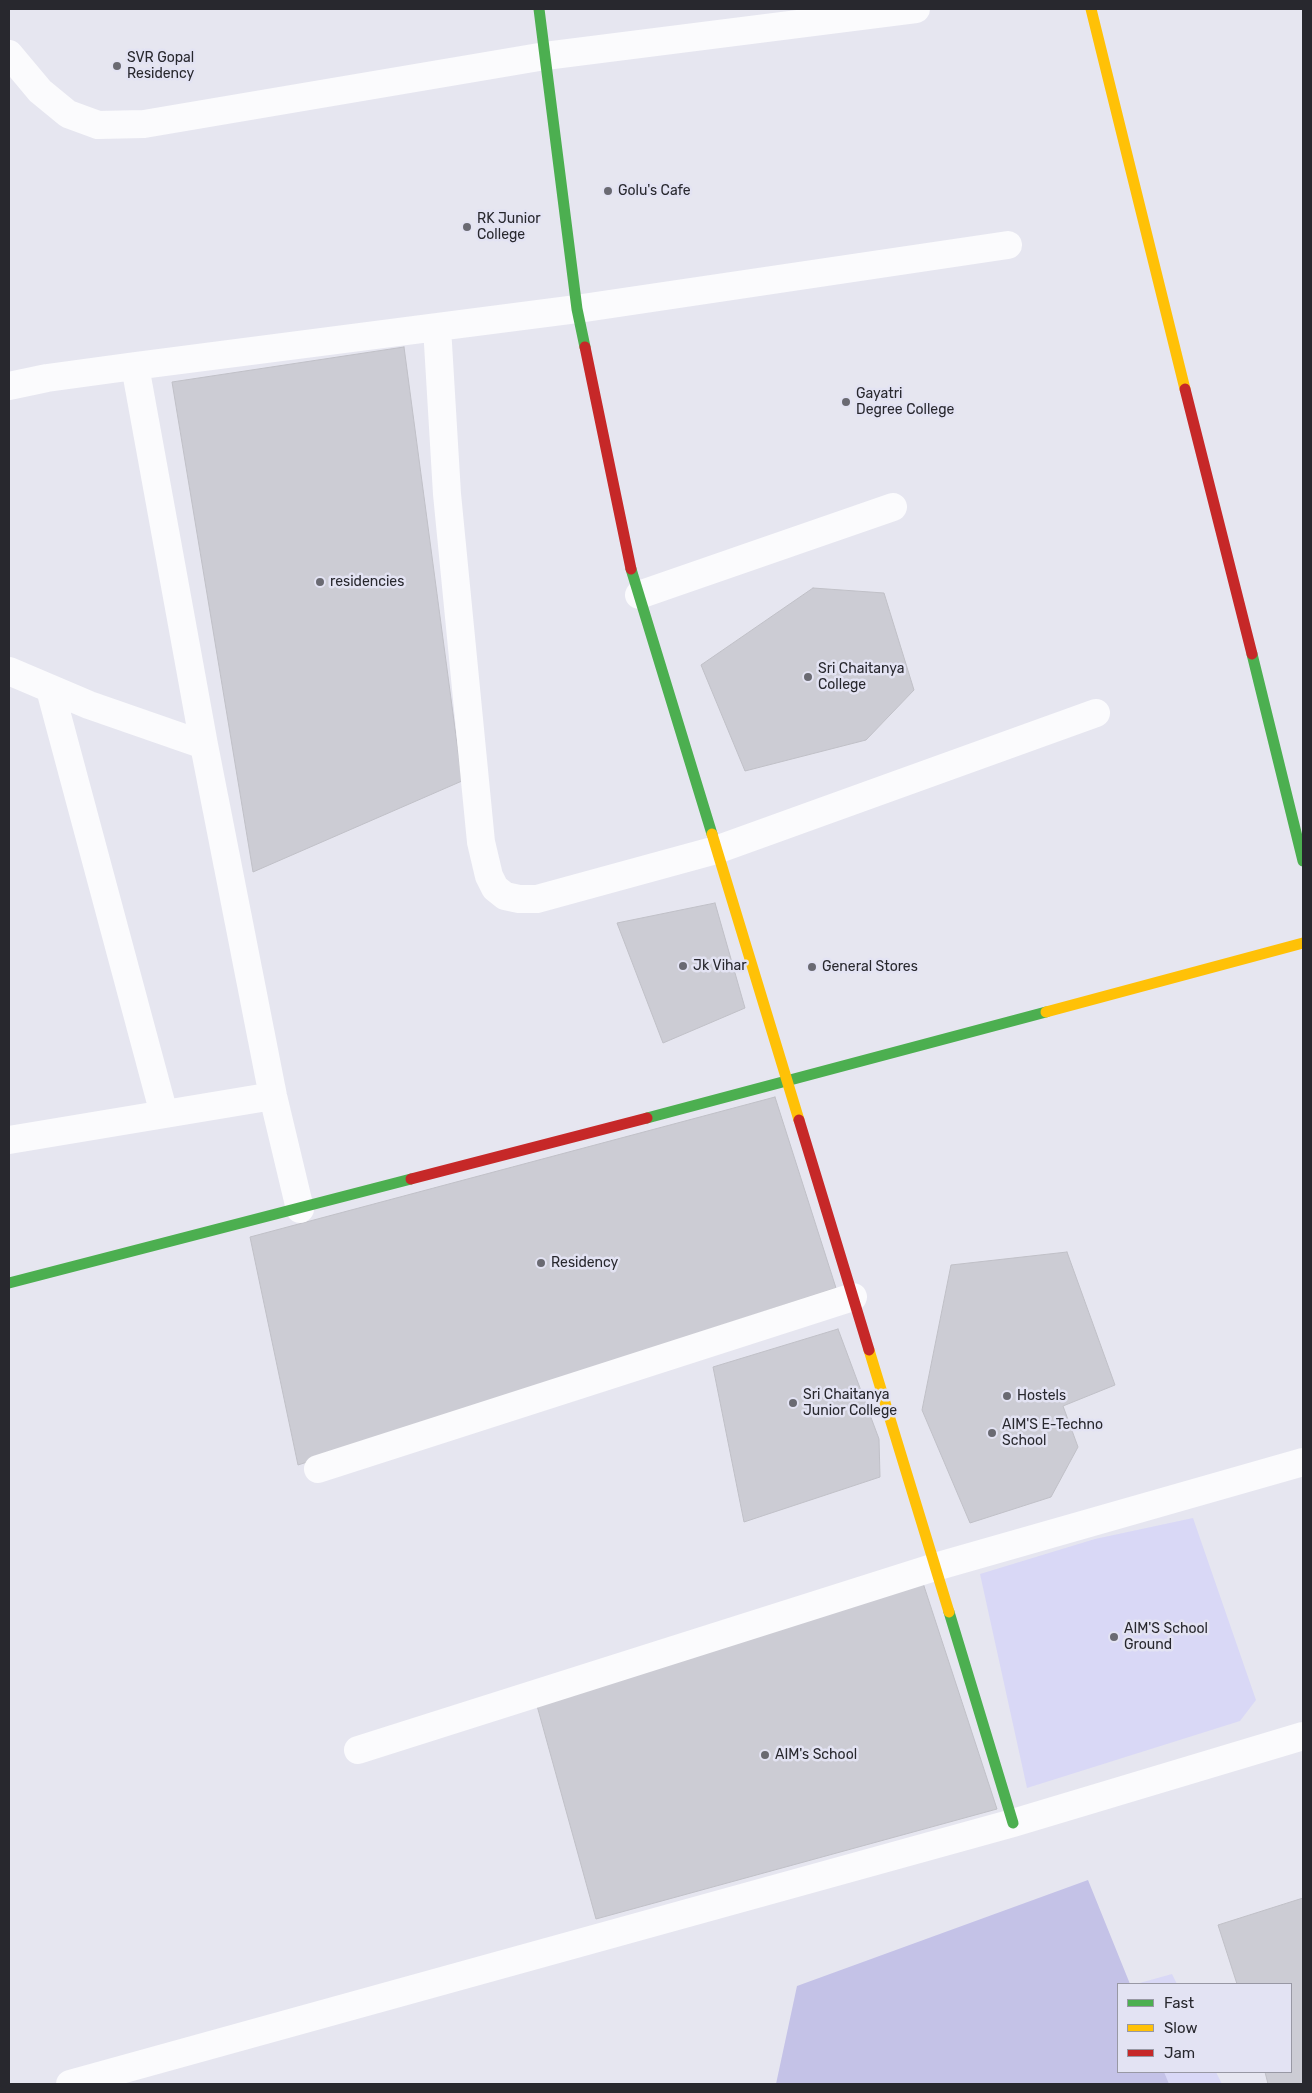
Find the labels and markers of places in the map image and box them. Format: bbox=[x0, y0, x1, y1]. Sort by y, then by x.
place label: SVR Gopal Residency bbox=[127, 50, 194, 82]
marker: SVR Gopal Residency bbox=[111, 60, 123, 72]
place label: Golu's Cafe bbox=[618, 183, 691, 199]
marker: Golu's Cafe bbox=[602, 185, 614, 197]
place label: RK Junior College bbox=[477, 211, 540, 243]
marker: RK Junior College bbox=[461, 221, 473, 233]
place label: Gayatri Degree College bbox=[856, 386, 954, 418]
marker: Gayatri Degree College bbox=[840, 396, 852, 408]
place label: residencies bbox=[330, 574, 404, 590]
marker: residencies bbox=[314, 576, 326, 588]
place label: Sri Chaitanya College bbox=[818, 661, 904, 694]
marker: Sri Chaitanya College bbox=[802, 671, 814, 683]
place label: Jk Vihar bbox=[693, 958, 747, 974]
place label: General Stores bbox=[822, 959, 918, 975]
marker: Jk Vihar bbox=[677, 960, 689, 972]
marker: General Stores bbox=[806, 961, 818, 973]
place label: Residency bbox=[551, 1255, 618, 1271]
marker: Residency bbox=[535, 1257, 547, 1269]
place label: Sri Chaitanya Junior College bbox=[803, 1387, 897, 1420]
place label: Hostels bbox=[1017, 1388, 1066, 1404]
marker: Hostels bbox=[1001, 1390, 1013, 1402]
marker: Sri Chaitanya Junior College bbox=[787, 1397, 799, 1409]
place label: AIM'S E-Techno School bbox=[1002, 1417, 1103, 1450]
marker: AIM'S E-Techno School bbox=[986, 1427, 998, 1439]
place label: AIM'S School Ground bbox=[1124, 1621, 1208, 1654]
marker: AIM'S School Ground bbox=[1108, 1631, 1120, 1643]
place label: AIM's School bbox=[775, 1747, 857, 1763]
marker: AIM's School bbox=[759, 1749, 771, 1761]

